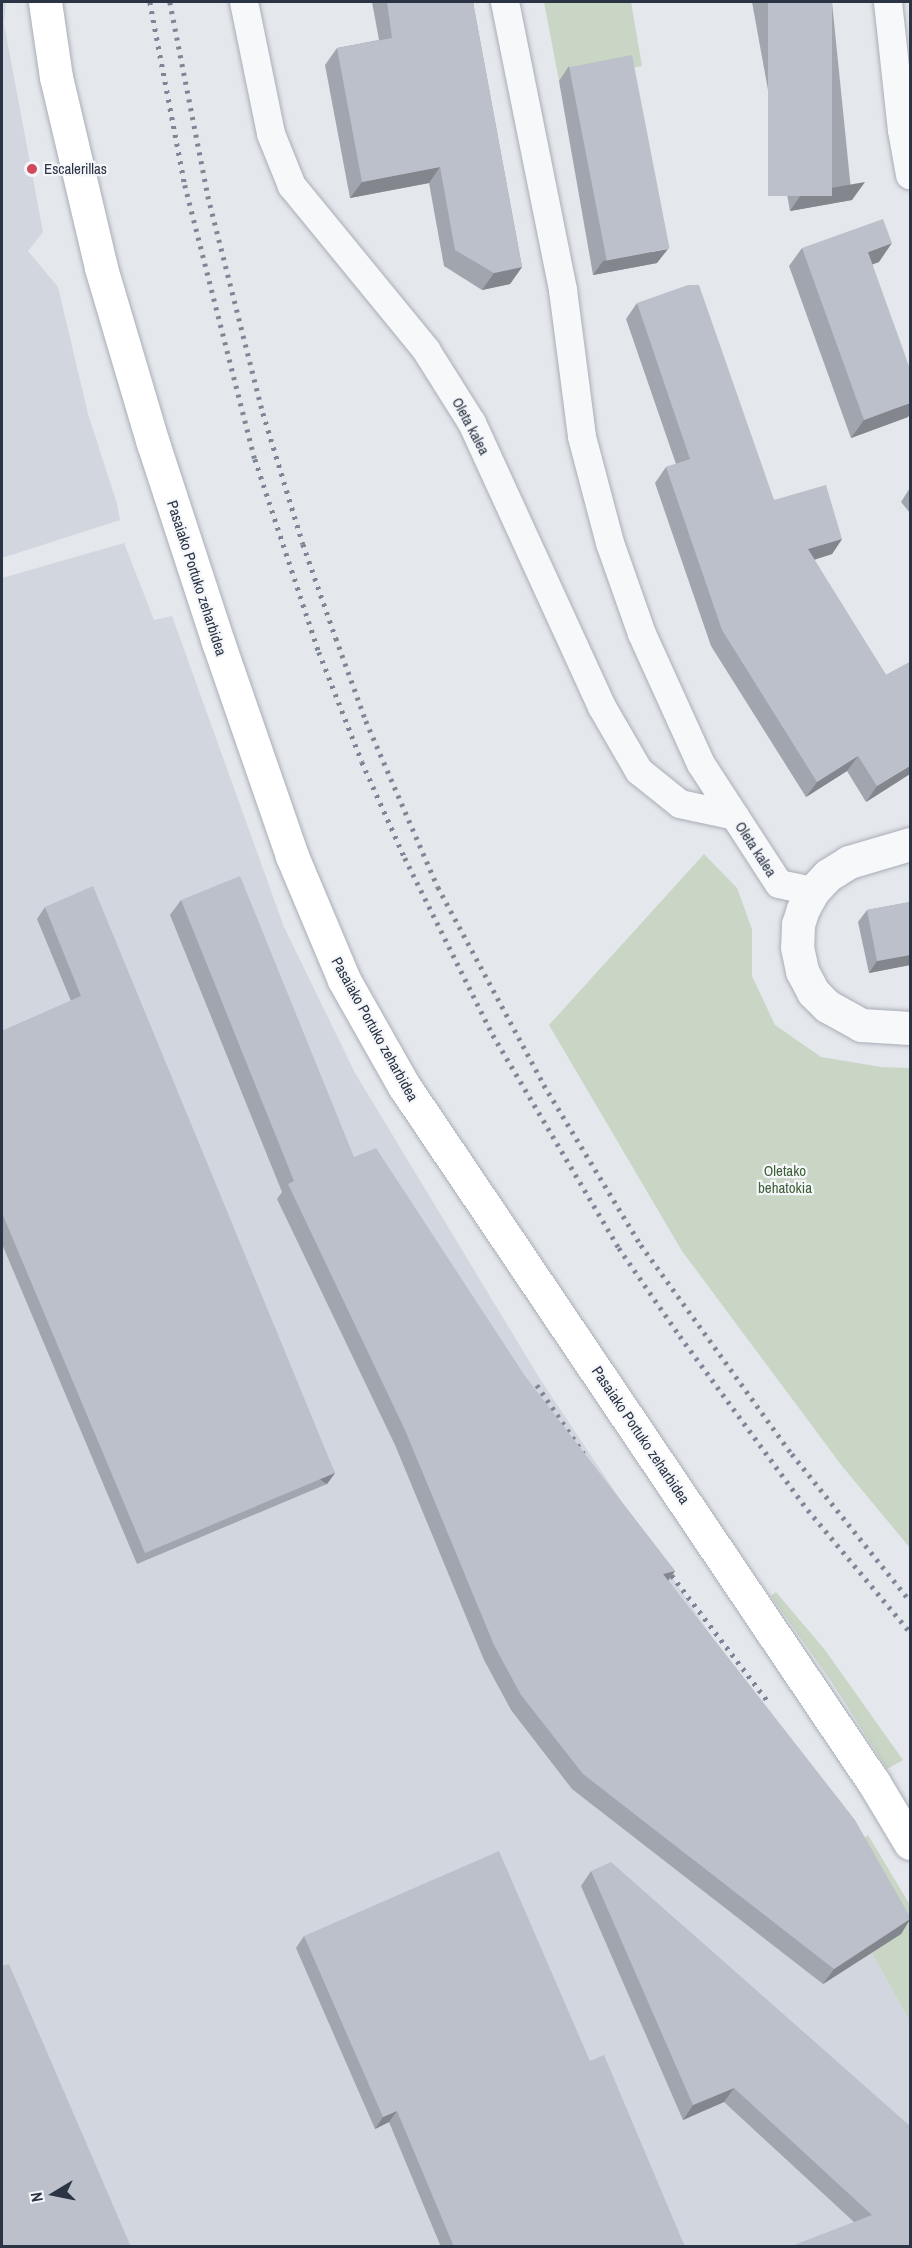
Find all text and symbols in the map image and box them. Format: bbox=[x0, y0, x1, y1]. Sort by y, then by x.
place label: Escalerillas bbox=[44, 160, 107, 178]
marker: Escalerillas bbox=[25, 162, 39, 176]
street label: Oleta kalea bbox=[448, 394, 494, 458]
street label: Pasaiako Portuko zeharbidea bbox=[163, 498, 231, 658]
street label: Oleta kalea bbox=[732, 818, 780, 880]
street label: Pasaiako Portuko zeharbidea bbox=[328, 954, 422, 1104]
park label: Oletako behatokia bbox=[758, 1161, 812, 1196]
street label: Pasaiako Portuko zeharbidea bbox=[588, 1363, 694, 1507]
north arrow bbox=[24, 2164, 84, 2224]
text: N bbox=[25, 2191, 48, 2204]

